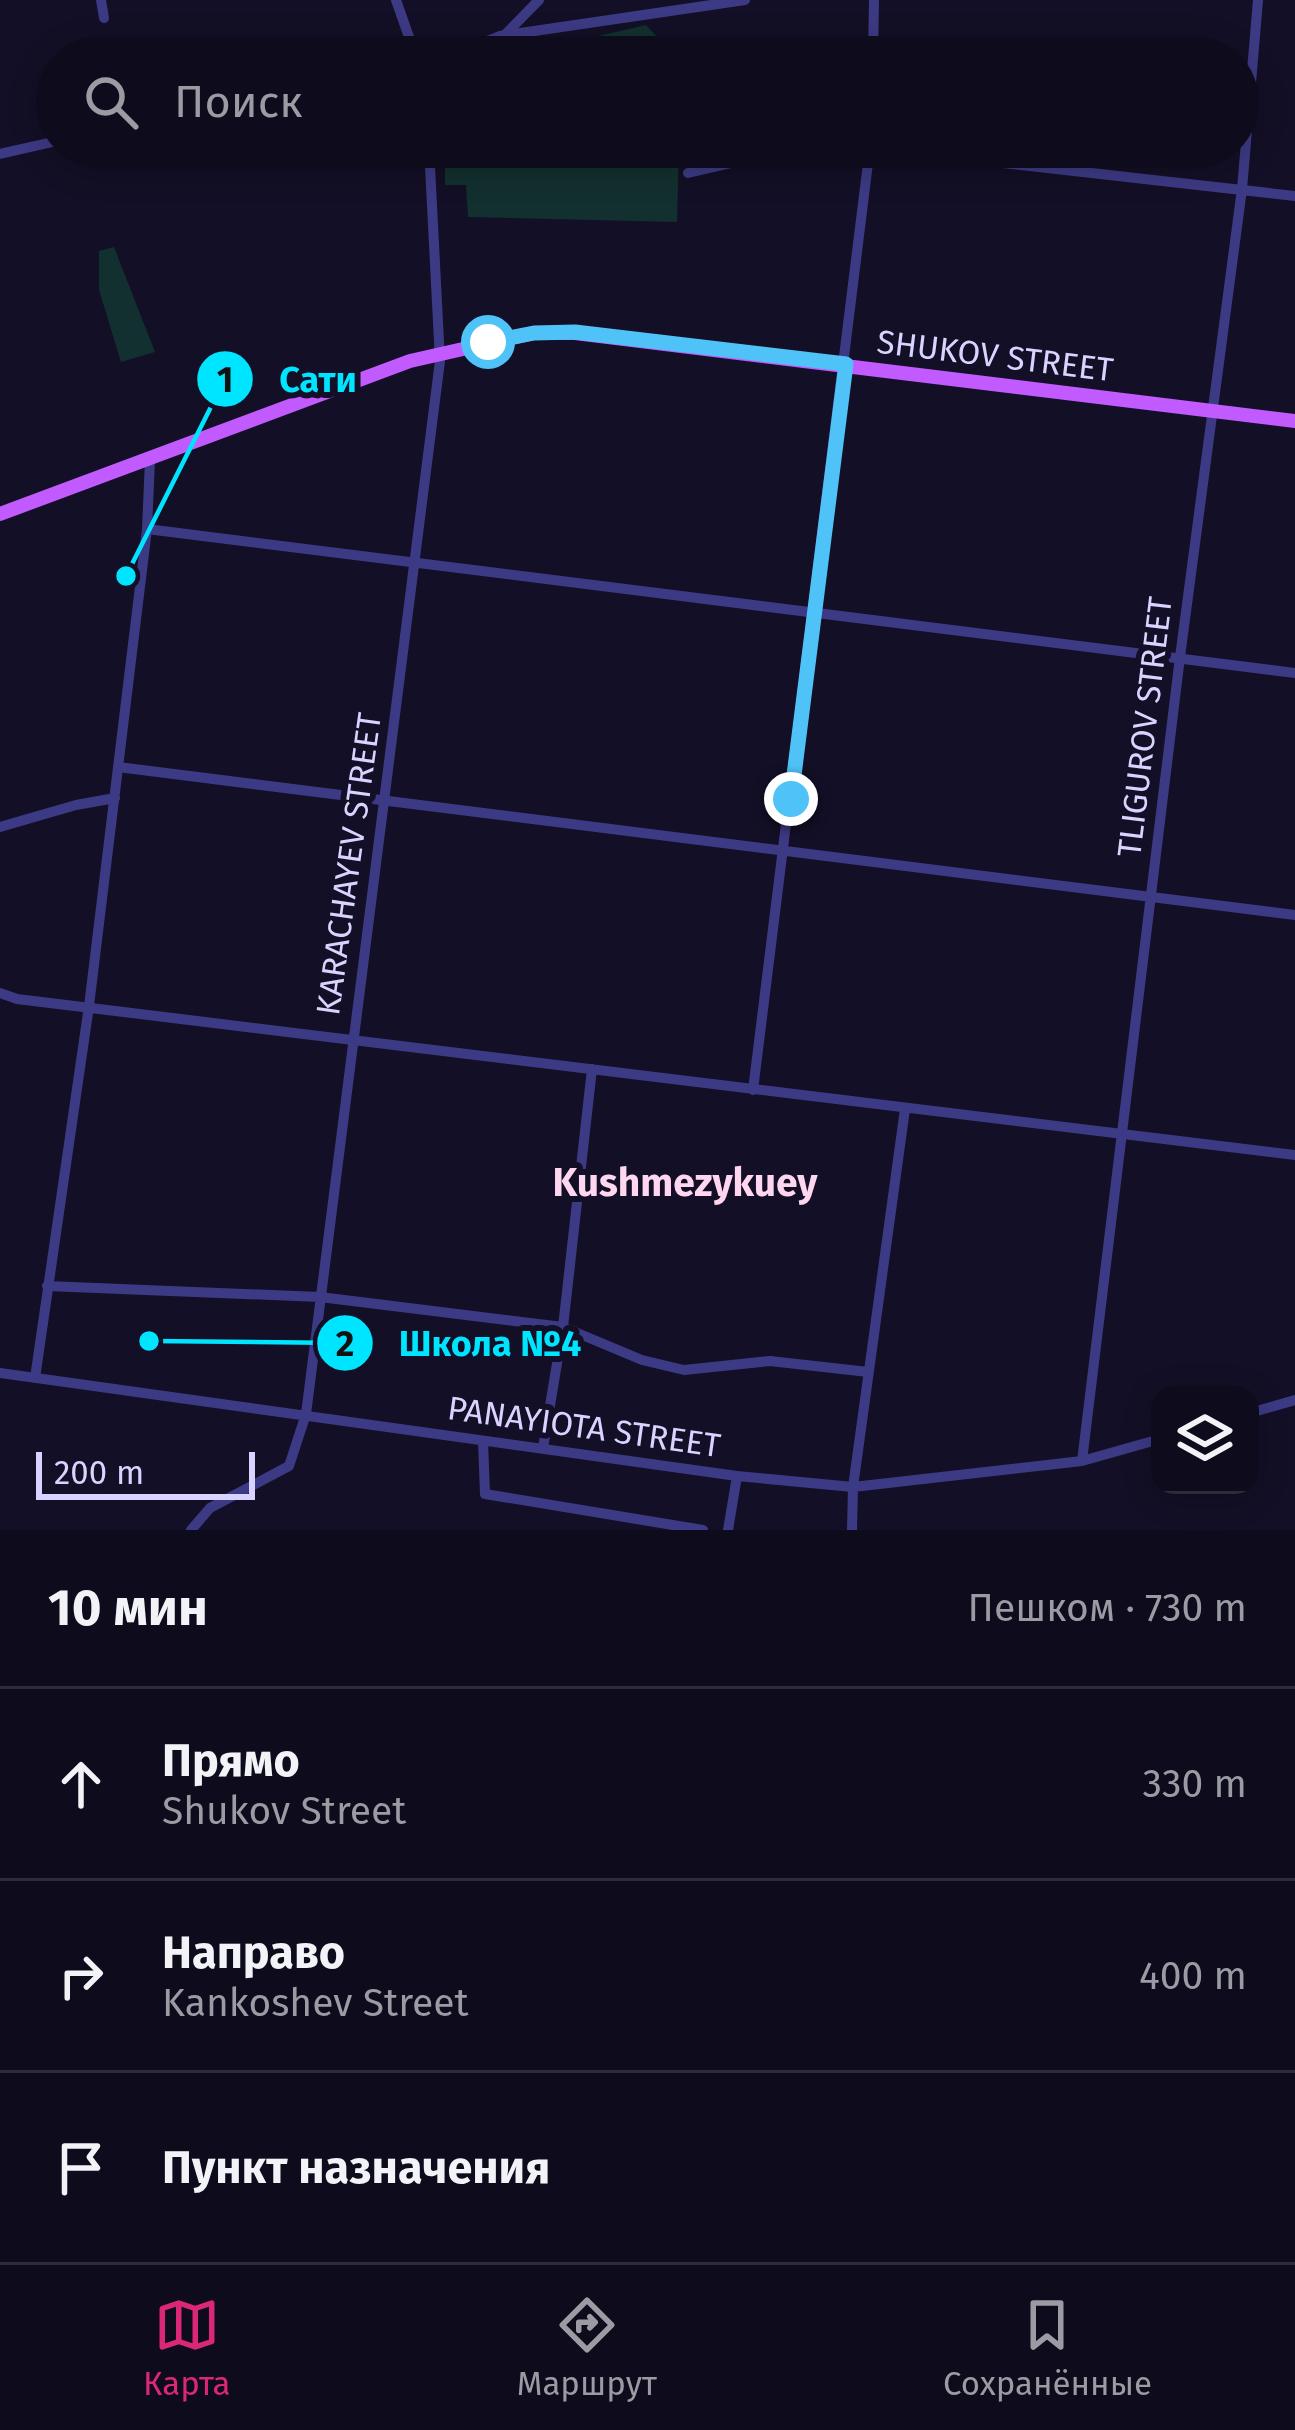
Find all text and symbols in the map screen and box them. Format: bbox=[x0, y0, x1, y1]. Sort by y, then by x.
search box bbox=[36, 36, 1259, 168]
icon: search bbox=[78, 69, 144, 135]
text: Поиск bbox=[174, 75, 303, 129]
route start bbox=[461, 315, 515, 369]
street label: SHUKOV STREET bbox=[875, 322, 1115, 390]
callout: Сати bbox=[195, 343, 381, 415]
text: 1 bbox=[217, 358, 233, 402]
text: Сати bbox=[279, 358, 357, 402]
street label: TLIGUROV STREET bbox=[1109, 595, 1181, 859]
street label: KARACHAYEV STREET bbox=[308, 710, 390, 1018]
route end bbox=[764, 772, 818, 826]
district label: Kushmezykuey bbox=[553, 1160, 818, 1206]
callout: Школа №4 bbox=[315, 1307, 605, 1379]
text: 2 bbox=[336, 1322, 354, 1366]
text: Школа №4 bbox=[399, 1322, 581, 1366]
map controls bbox=[1151, 1386, 1259, 1494]
button: layers bbox=[1151, 1386, 1259, 1494]
street label: PANAYIOTA STREET bbox=[445, 1388, 723, 1466]
scale bar bbox=[36, 1446, 255, 1499]
text: 200 m bbox=[54, 1453, 144, 1493]
text: 10 мин bbox=[48, 1577, 208, 1639]
text: Пешком · 730 m bbox=[968, 1585, 1247, 1631]
text: Прямо bbox=[162, 1734, 300, 1788]
icon: ahead bbox=[48, 1751, 114, 1817]
text: 330 m bbox=[1143, 1761, 1247, 1807]
text: Shukov Street bbox=[162, 1788, 406, 1834]
text: Направо bbox=[162, 1926, 345, 1980]
icon: right bbox=[48, 1943, 114, 2009]
text: 400 m bbox=[1139, 1953, 1247, 1999]
text: Kankoshev Street bbox=[162, 1980, 469, 2026]
icon: arrive bbox=[48, 2135, 114, 2201]
text: Пункт назначения bbox=[162, 2141, 550, 2195]
tab: Карта bbox=[143, 2292, 231, 2404]
tab: Маршрут bbox=[517, 2292, 657, 2404]
tab: Сохранённые bbox=[943, 2292, 1152, 2404]

